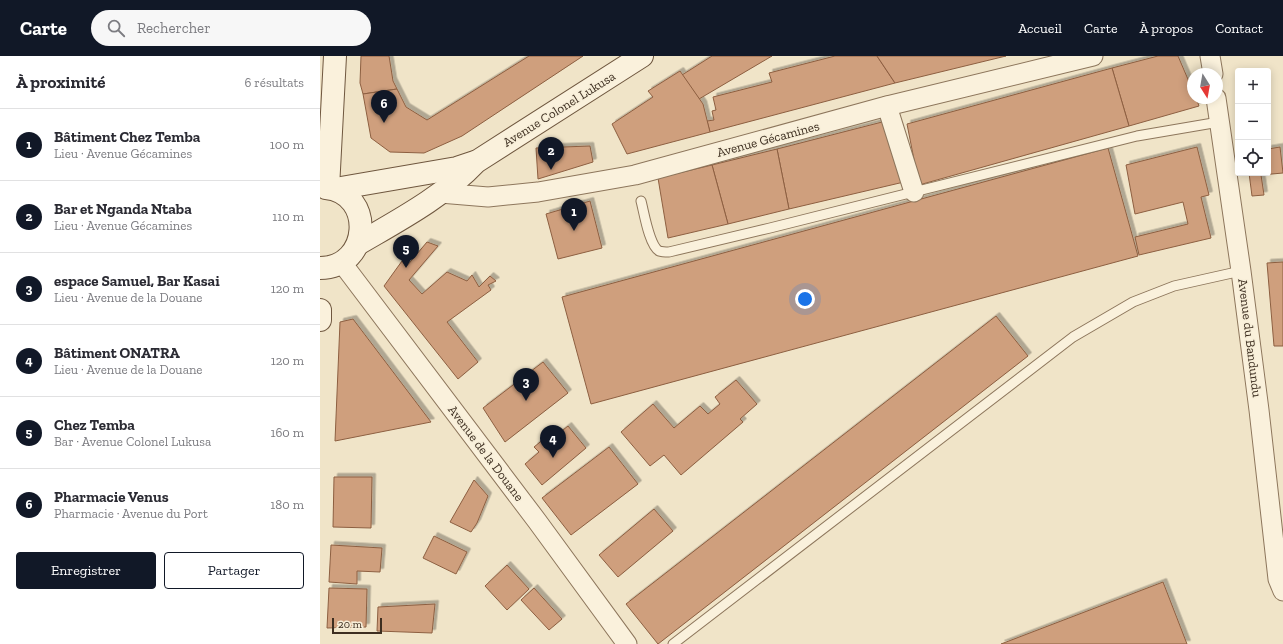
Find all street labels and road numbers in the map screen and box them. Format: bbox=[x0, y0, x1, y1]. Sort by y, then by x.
street label: Avenue Colonel Lukusa bbox=[500, 68, 619, 150]
street label: Avenue Gécamines bbox=[715, 118, 821, 160]
street label: Avenue du Bandundu bbox=[1235, 278, 1265, 399]
street label: Avenue de la Douane bbox=[445, 402, 527, 504]

